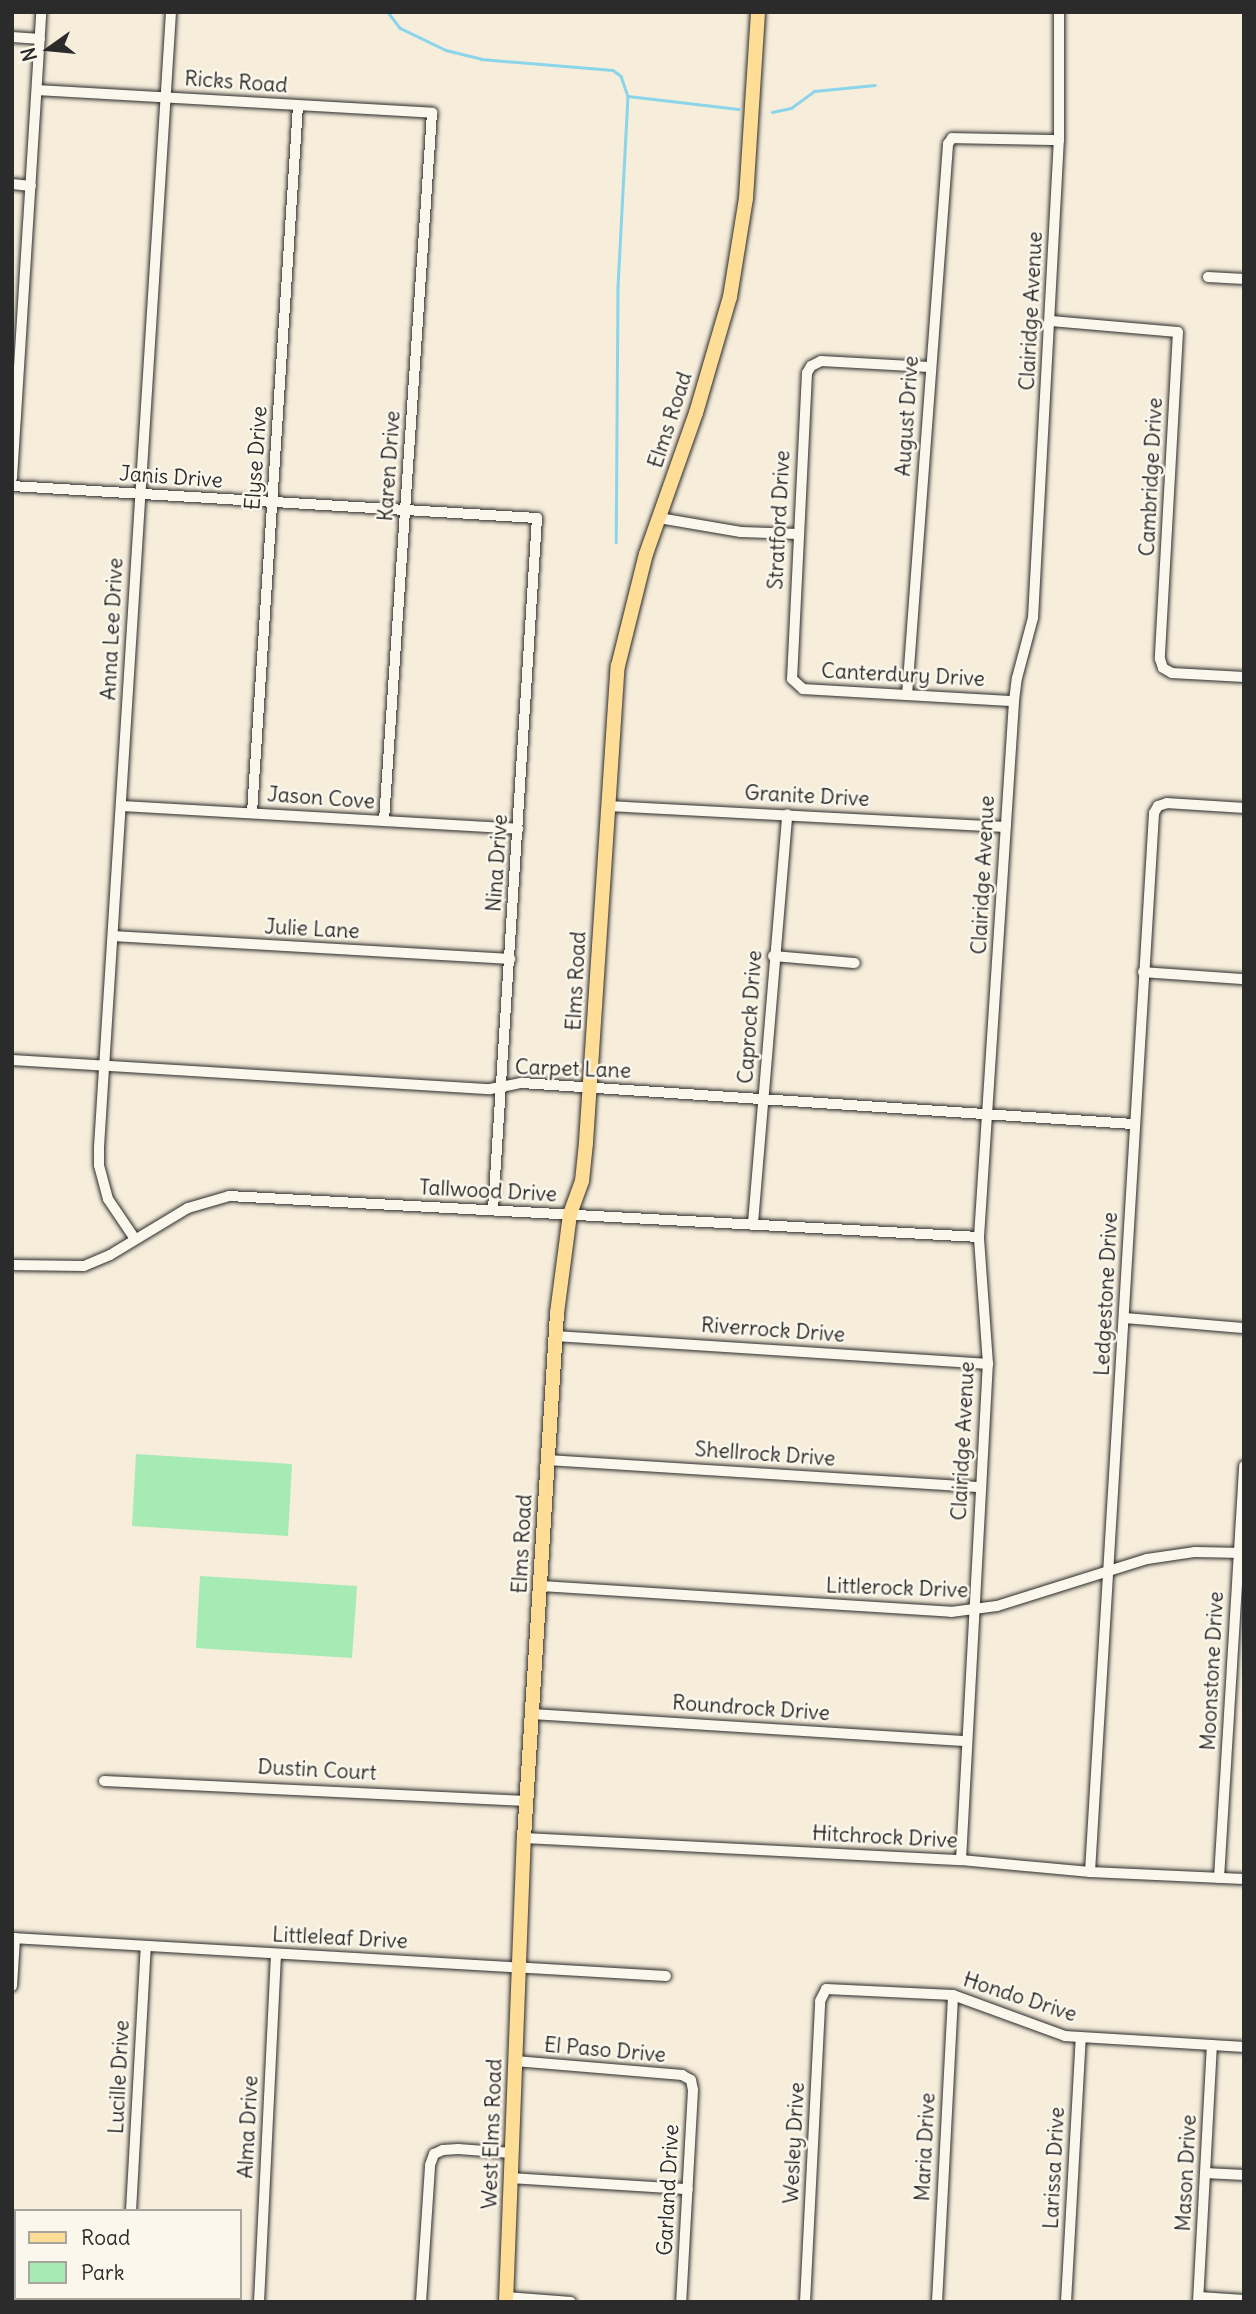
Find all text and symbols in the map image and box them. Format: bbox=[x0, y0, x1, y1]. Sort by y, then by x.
north arrow bbox=[14, 14, 84, 84]
text: N bbox=[15, 45, 42, 64]
street label: Ricks Road bbox=[184, 66, 288, 98]
street label: Clairidge Avenue bbox=[1014, 231, 1048, 391]
street label: August Drive bbox=[890, 355, 924, 477]
street label: Elms Road bbox=[643, 369, 697, 471]
street label: Cambridge Drive bbox=[1134, 397, 1168, 557]
street label: Elyse Drive bbox=[240, 405, 272, 511]
street label: Karen Drive bbox=[373, 410, 405, 522]
street label: Stratford Drive bbox=[763, 450, 795, 590]
street label: Janis Drive bbox=[118, 461, 224, 493]
street label: Anna Lee Drive bbox=[96, 557, 128, 701]
street label: Canterdury Drive bbox=[821, 658, 985, 692]
street label: Granite Drive bbox=[744, 780, 870, 812]
street label: Jason Cove bbox=[266, 782, 376, 814]
street label: Clairidge Avenue bbox=[966, 795, 1000, 955]
street label: Nina Drive bbox=[481, 813, 513, 913]
street label: Julie Lane bbox=[264, 914, 360, 944]
street label: Elms Road bbox=[561, 931, 591, 1031]
street label: Caprock Drive bbox=[733, 949, 767, 1085]
street label: Carpet Lane bbox=[514, 1054, 632, 1084]
street label: Tallwood Drive bbox=[418, 1175, 558, 1207]
street label: Ledgestone Drive bbox=[1089, 1211, 1123, 1377]
street label: Riverrock Drive bbox=[700, 1312, 846, 1348]
street label: Clairidge Avenue bbox=[946, 1361, 980, 1521]
street label: Shellrock Drive bbox=[694, 1437, 836, 1471]
street label: Elms Road bbox=[507, 1494, 537, 1594]
street label: Littlerock Drive bbox=[825, 1573, 969, 1603]
street label: Moonstone Drive bbox=[1195, 1591, 1229, 1751]
street label: Roundrock Drive bbox=[671, 1690, 831, 1726]
street label: Dustin Court bbox=[257, 1754, 377, 1786]
street label: Hitchrock Drive bbox=[811, 1821, 959, 1853]
street label: Littleleaf Drive bbox=[272, 1922, 408, 1954]
street label: Hondo Drive bbox=[960, 1967, 1080, 2027]
street label: Lucille Drive bbox=[103, 2019, 135, 2135]
street label: El Paso Drive bbox=[543, 2032, 667, 2068]
street label: West Elms Road bbox=[477, 2058, 507, 2210]
street label: Alma Drive bbox=[233, 2075, 263, 2179]
street label: Wesley Drive bbox=[778, 2082, 810, 2204]
street label: Maria Drive bbox=[910, 2092, 940, 2202]
street label: Larissa Drive bbox=[1038, 2106, 1070, 2230]
street label: Mason Drive bbox=[1170, 2114, 1202, 2232]
street label: Garland Drive bbox=[652, 2124, 684, 2256]
legend bbox=[14, 2209, 242, 2300]
text: Road bbox=[81, 2224, 130, 2251]
text: Park bbox=[81, 2259, 124, 2286]

